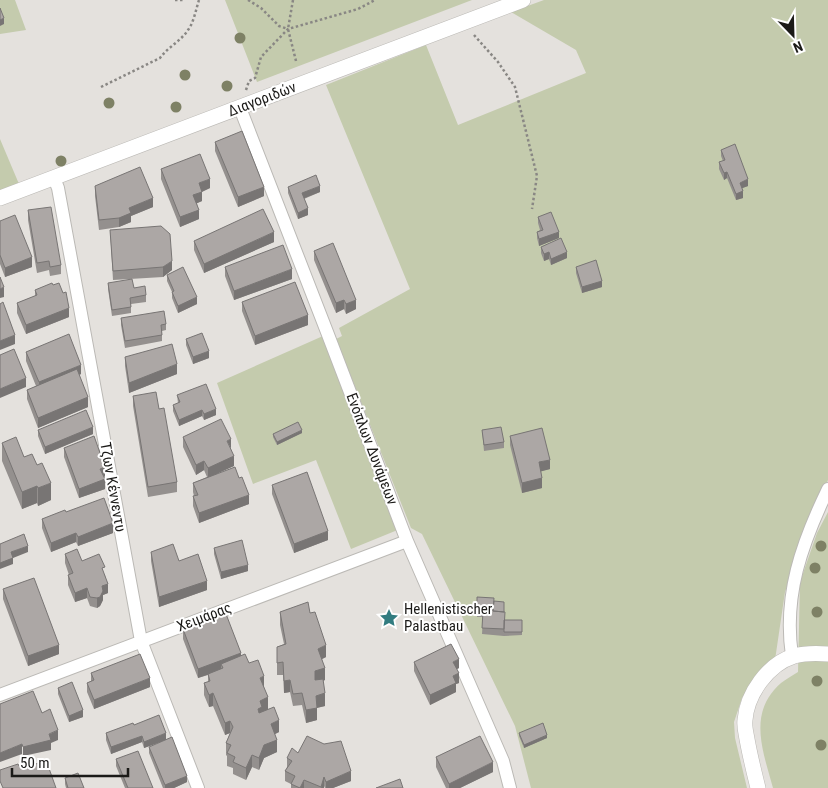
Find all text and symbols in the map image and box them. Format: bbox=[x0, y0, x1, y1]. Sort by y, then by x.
north arrow bbox=[768, 10, 818, 60]
text: N bbox=[791, 38, 805, 56]
street label: Διαγοριδών bbox=[225, 78, 299, 120]
street label: Ενόπλων Δυνάμεων bbox=[342, 391, 402, 508]
street label: Τζων Κέννεντυ bbox=[96, 441, 130, 533]
street label: Χειμάρας bbox=[174, 598, 234, 636]
place label: Hellenistischer Palastbau bbox=[404, 600, 493, 635]
place icon: Hellenistischer Palastbau bbox=[378, 607, 400, 629]
scale bar bbox=[12, 746, 129, 778]
text: 50 m bbox=[20, 754, 50, 772]

